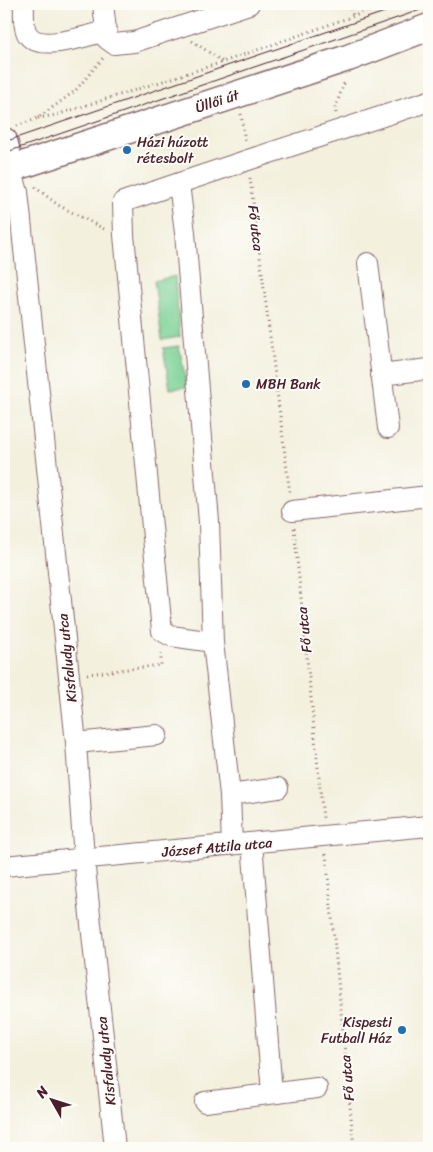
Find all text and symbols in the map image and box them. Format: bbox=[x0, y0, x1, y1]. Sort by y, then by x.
street label: Üllői út bbox=[192, 82, 244, 120]
place label: Házi húzott rétesbolt bbox=[137, 130, 209, 171]
marker: Házi húzott rétesbolt bbox=[121, 144, 133, 156]
street label: Fő utca bbox=[240, 204, 271, 253]
place label: MBH Bank bbox=[256, 372, 321, 397]
marker: MBH Bank bbox=[240, 378, 252, 390]
street label: Fő utca bbox=[290, 605, 319, 654]
street label: Kisfaludy utca bbox=[50, 611, 85, 703]
street label: József Attila utca bbox=[160, 830, 274, 865]
place label: Kispesti Futball Ház bbox=[321, 1010, 393, 1051]
street label: Kisfaludy utca bbox=[89, 1014, 124, 1106]
marker: Kispesti Futball Ház bbox=[396, 1024, 408, 1036]
street label: Fő utca bbox=[333, 1053, 362, 1102]
north arrow bbox=[28, 1074, 78, 1124]
text: N bbox=[29, 1080, 55, 1105]

